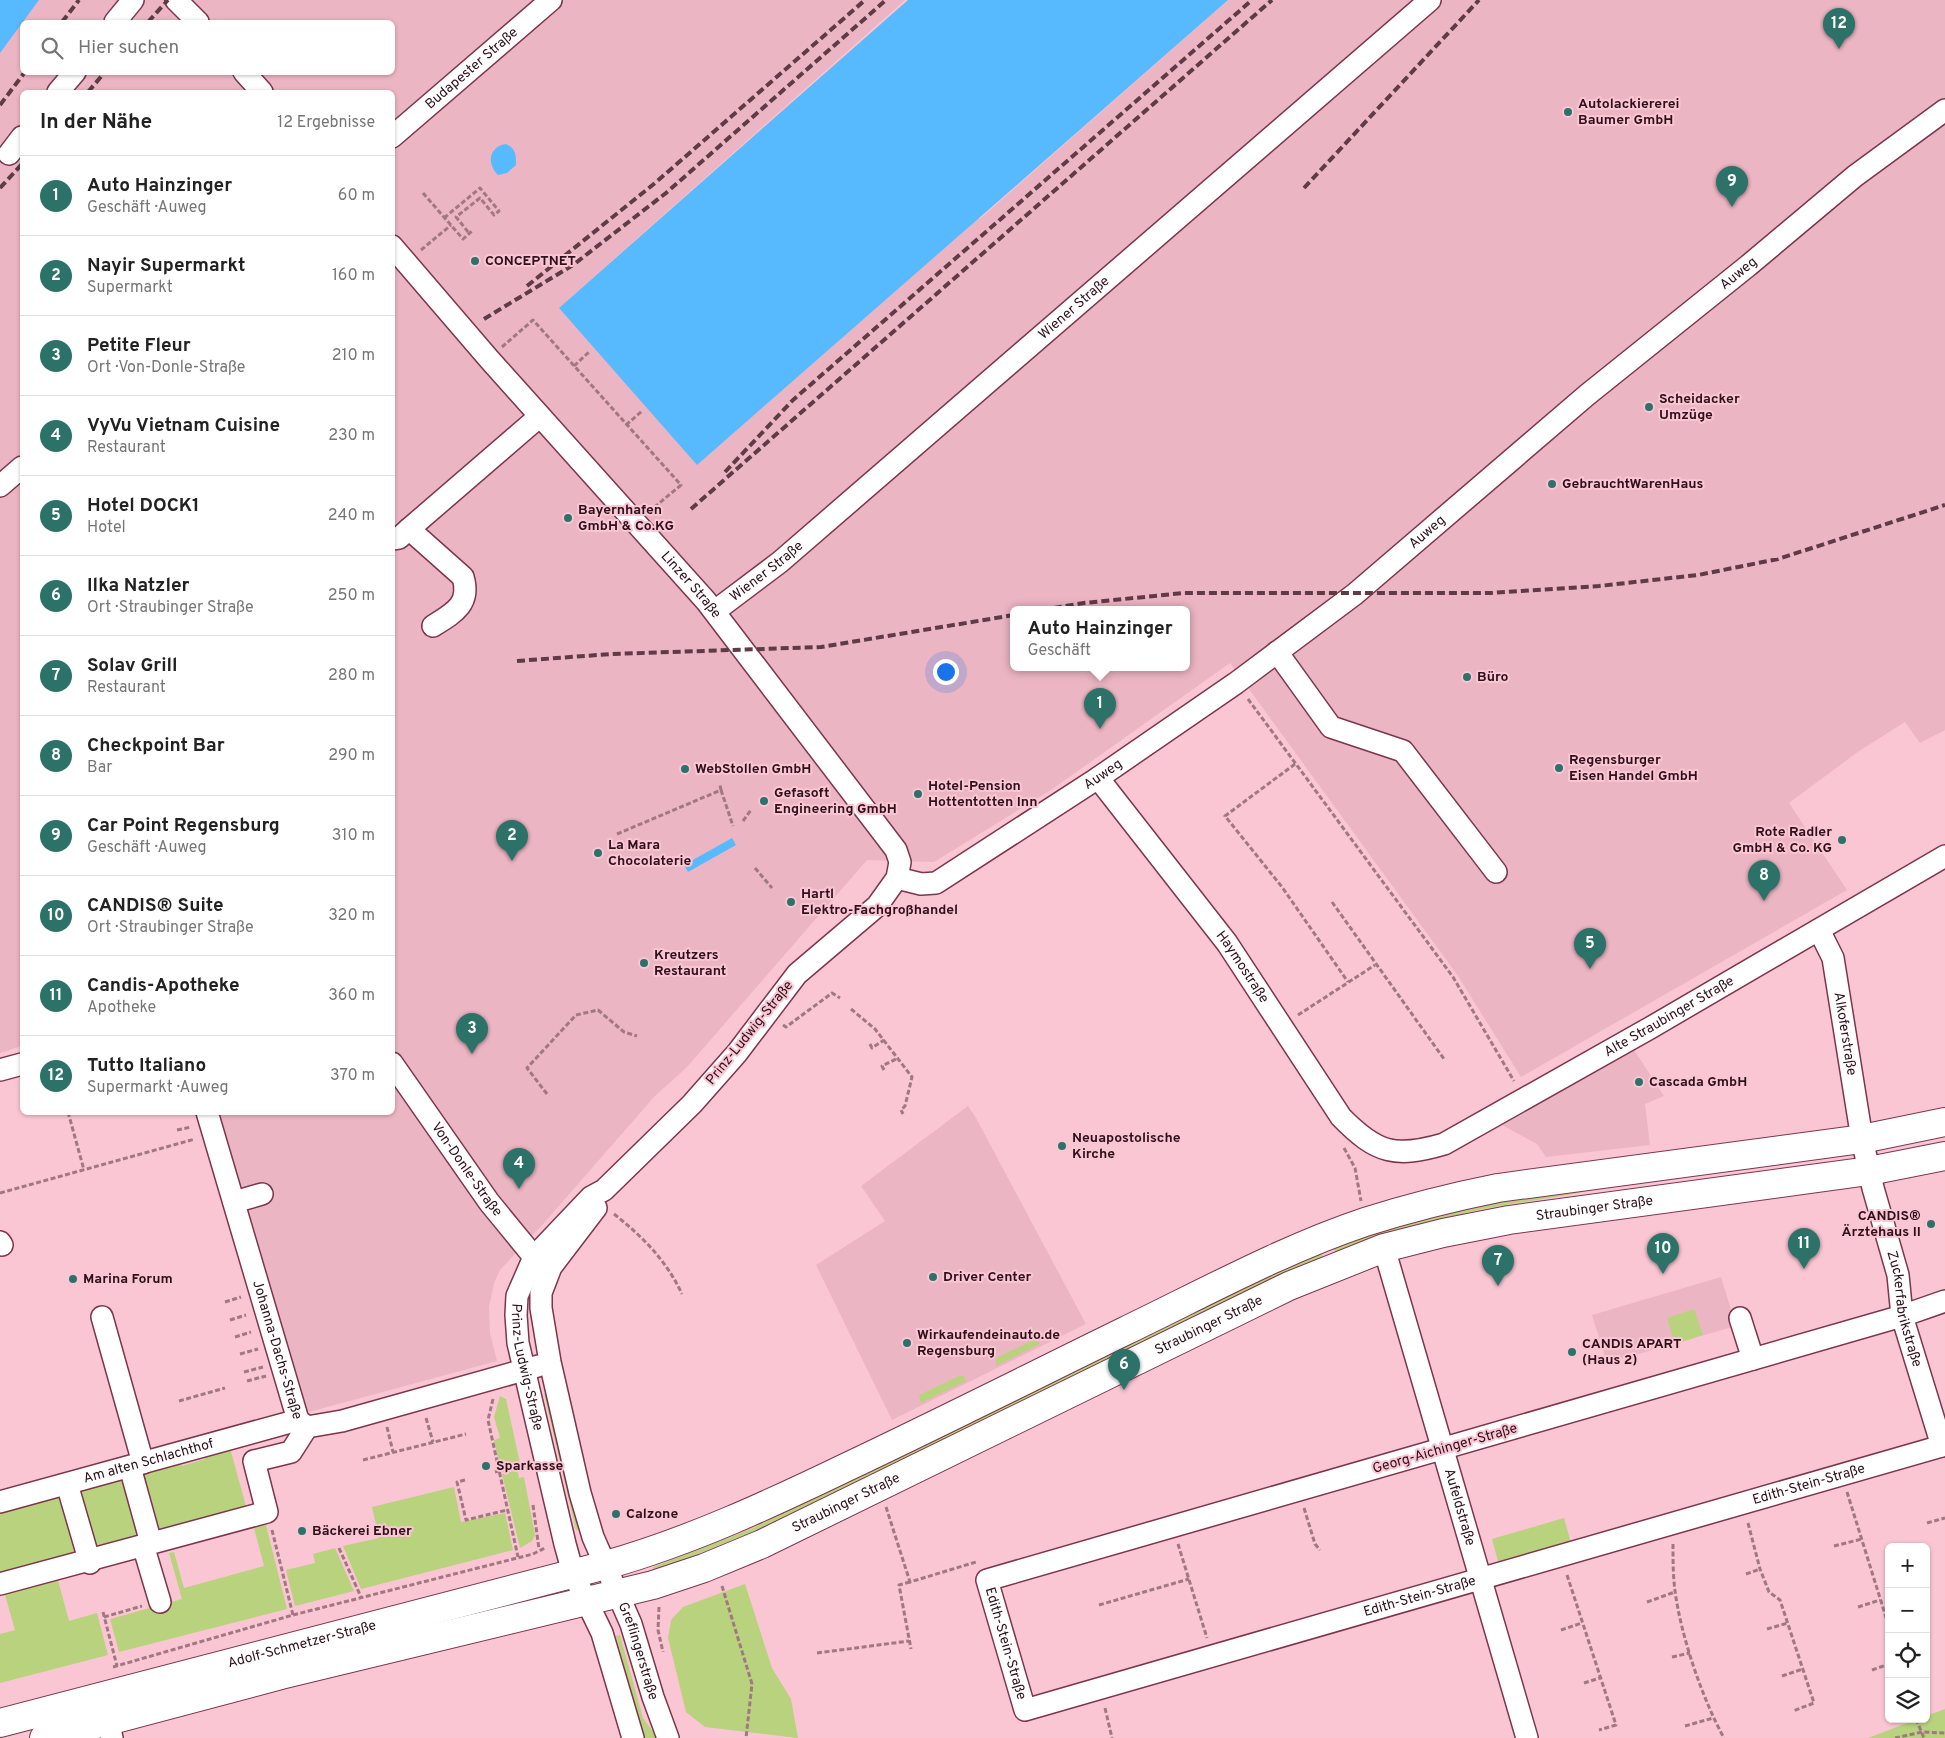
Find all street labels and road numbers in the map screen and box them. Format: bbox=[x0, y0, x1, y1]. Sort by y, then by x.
street label: Budapester Straße bbox=[422, 24, 521, 113]
street label: Auweg bbox=[1717, 253, 1761, 293]
street label: Wiener Straße bbox=[1035, 273, 1113, 343]
street label: Auweg bbox=[1405, 512, 1449, 553]
street label: Wiener Straße bbox=[727, 537, 807, 605]
street label: Linzer Straße bbox=[657, 548, 725, 622]
street label: Auweg bbox=[1081, 755, 1126, 793]
street label: Haymostraße bbox=[1212, 928, 1273, 1006]
street label: Alte Straubinger Straße bbox=[1601, 972, 1737, 1061]
street label: Prinz-Ludwig-Straße bbox=[703, 977, 797, 1089]
street label: Alkoferstraße bbox=[1830, 991, 1860, 1077]
street label: Von-Donle-Straße bbox=[428, 1119, 506, 1220]
street label: Straubinger Straße bbox=[1535, 1192, 1654, 1225]
street label: Zuckerfabrikstraße bbox=[1883, 1249, 1926, 1369]
street label: Johanna-Dachs-Straße bbox=[249, 1278, 306, 1421]
street label: Straubinger Straße bbox=[1152, 1292, 1266, 1359]
street label: Prinz-Ludwig-Straße bbox=[507, 1303, 547, 1432]
street label: Georg-Aichinger-Straße bbox=[1371, 1420, 1519, 1478]
street label: Am alten Schlachthof bbox=[82, 1435, 216, 1487]
street label: Edith-Stein-Straße bbox=[1751, 1460, 1867, 1508]
street label: Aufeldstraße bbox=[1440, 1467, 1479, 1548]
street label: Straubinger Straße bbox=[789, 1469, 903, 1536]
street label: Edith-Stein-Straße bbox=[1361, 1572, 1478, 1621]
street label: Edith-Stein-Straße bbox=[981, 1585, 1030, 1702]
street label: Greflingerstraße bbox=[614, 1600, 662, 1702]
street label: Adolf-Schmetzer-Straße bbox=[226, 1617, 378, 1672]

